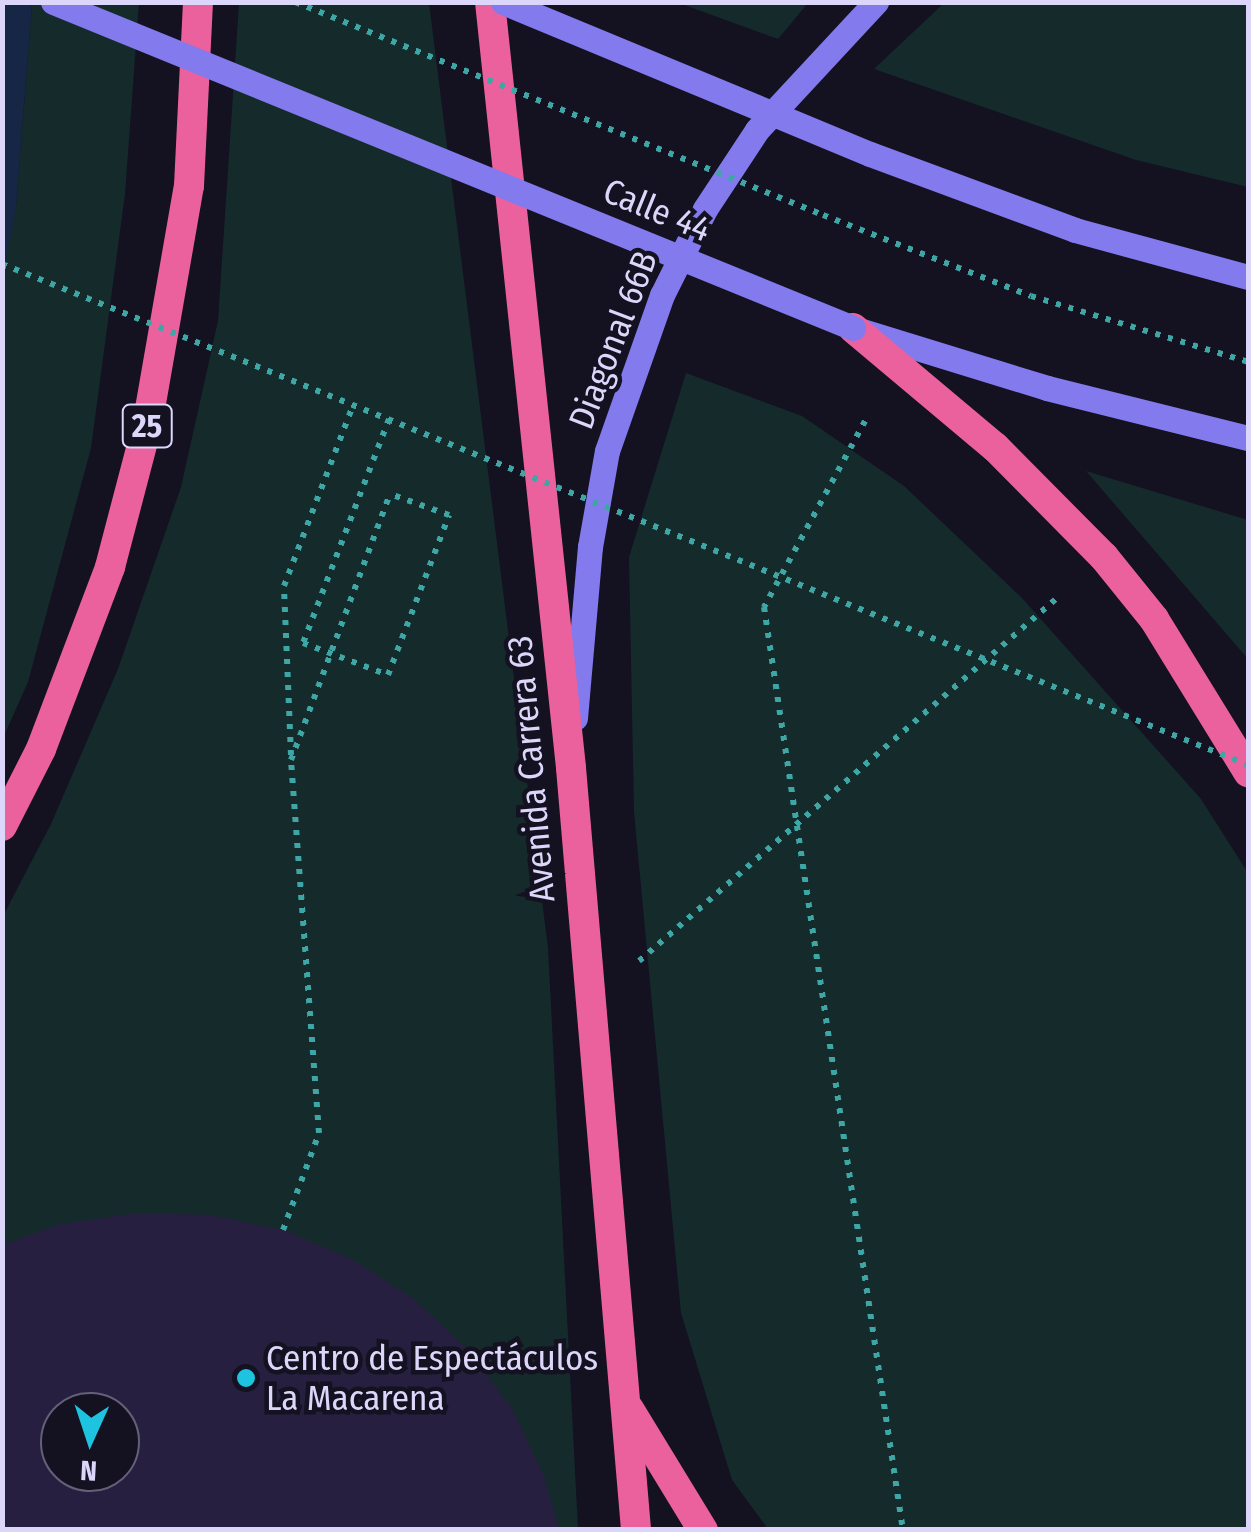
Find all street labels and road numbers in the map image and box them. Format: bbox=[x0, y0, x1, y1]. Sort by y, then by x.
street label: Calle 44 bbox=[597, 170, 717, 250]
street label: Diagonal 66B bbox=[560, 245, 666, 435]
road number: 25 bbox=[120, 399, 174, 453]
street label: Avenida Carrera 63 bbox=[498, 634, 564, 904]

